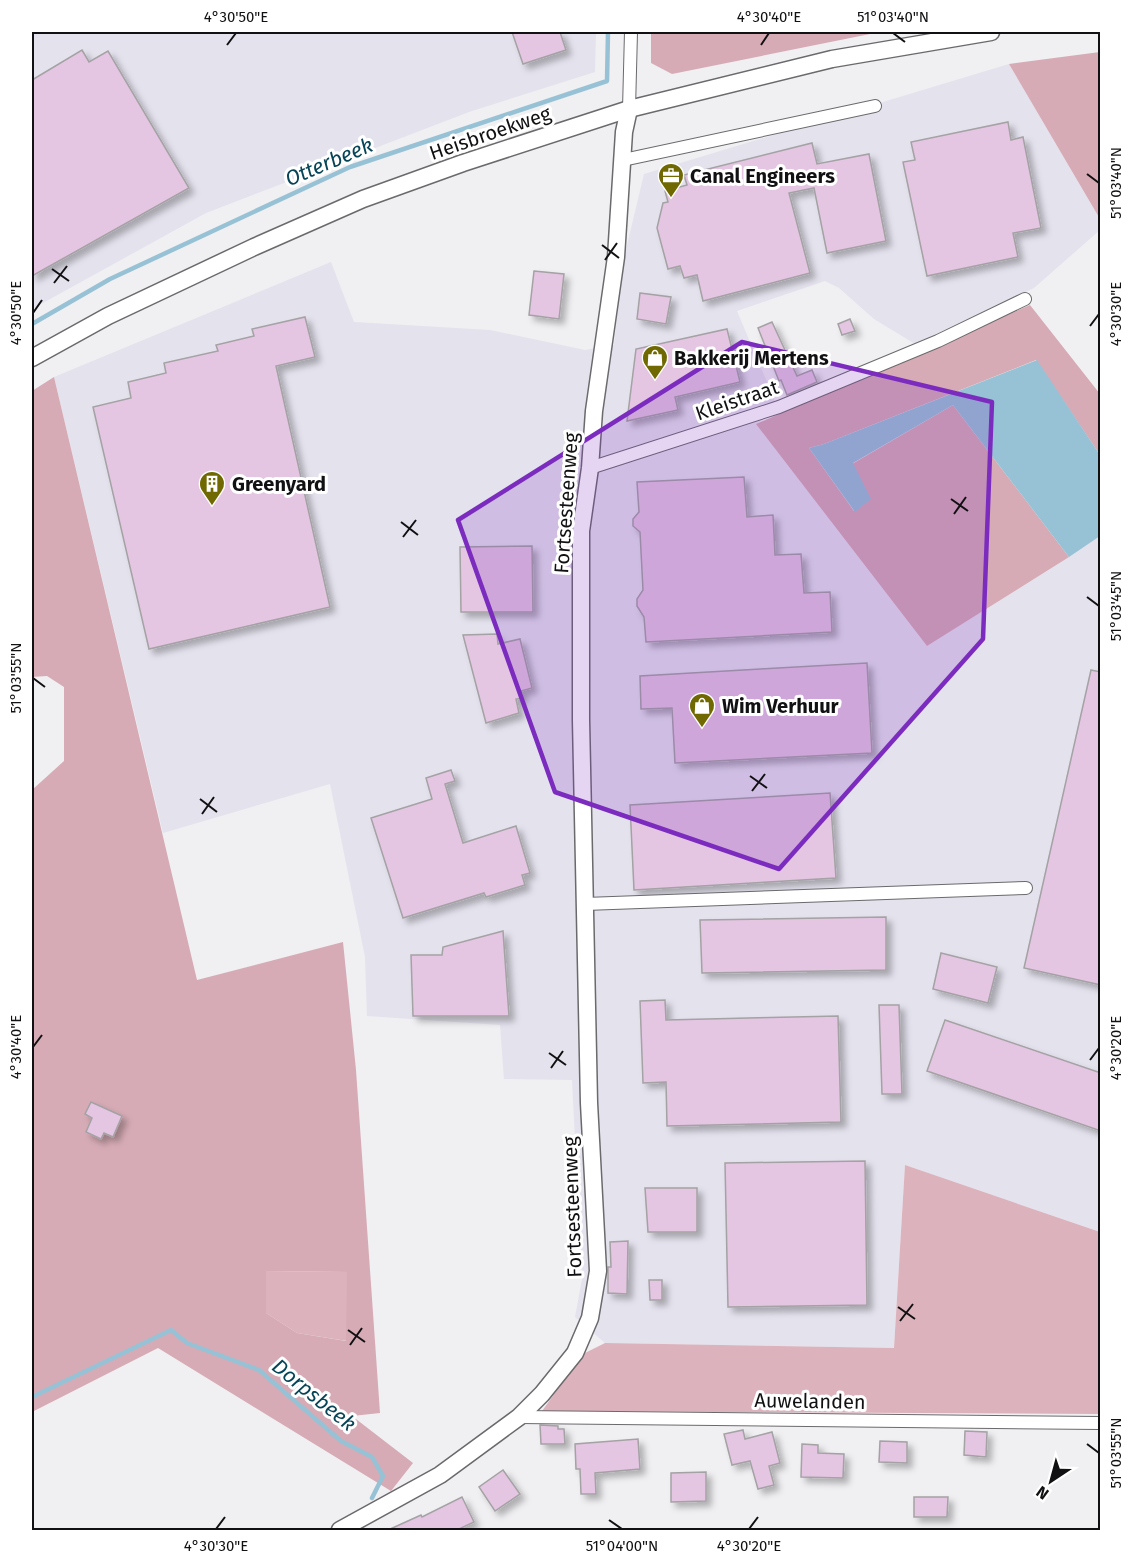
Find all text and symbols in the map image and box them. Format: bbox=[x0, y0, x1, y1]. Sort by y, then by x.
text: 4°30'50"E bbox=[204, 8, 268, 26]
text: 4°30'40"E bbox=[737, 8, 801, 26]
text: 51°03'40"N bbox=[857, 8, 929, 26]
street label: Heisbroekweg bbox=[426, 101, 554, 165]
water label: Otterbeek bbox=[281, 132, 377, 192]
text: 51°03'40"N bbox=[1107, 147, 1125, 219]
office icon: Canal Engineers bbox=[656, 161, 686, 199]
place label: Canal Engineers bbox=[690, 164, 835, 188]
text: 4°30'50"E bbox=[7, 281, 25, 345]
text: 4°30'30"E bbox=[1107, 282, 1125, 346]
shop icon: Bakkerij Mertens bbox=[640, 343, 670, 381]
place label: Bakkerij Mertens bbox=[674, 346, 829, 370]
street label: Kleistraat bbox=[692, 374, 783, 425]
street label: Fortsesteenweg bbox=[549, 431, 583, 574]
building icon: Greenyard bbox=[197, 469, 227, 507]
place label: Greenyard bbox=[232, 472, 326, 496]
text: 51°03'45"N bbox=[1107, 571, 1125, 641]
text: 51°03'55"N bbox=[7, 643, 25, 713]
shop icon: Wim Verhuur bbox=[687, 691, 717, 729]
place label: Wim Verhuur bbox=[722, 694, 840, 718]
text: 4°30'40"E bbox=[7, 1015, 25, 1079]
text: 4°30'20"E bbox=[1107, 1016, 1125, 1080]
street label: Fortsesteenweg bbox=[558, 1135, 586, 1278]
water label: Dorpsbeek bbox=[267, 1353, 361, 1437]
street label: Auwelanden bbox=[754, 1388, 866, 1414]
text: 51°03'55"N bbox=[1107, 1418, 1125, 1488]
north arrow bbox=[1021, 1451, 1081, 1511]
text: N bbox=[1033, 1482, 1052, 1504]
text: 4°30'30"E bbox=[184, 1537, 248, 1555]
text: 51°04'00"N bbox=[586, 1537, 658, 1555]
text: 4°30'20"E bbox=[717, 1537, 781, 1555]

